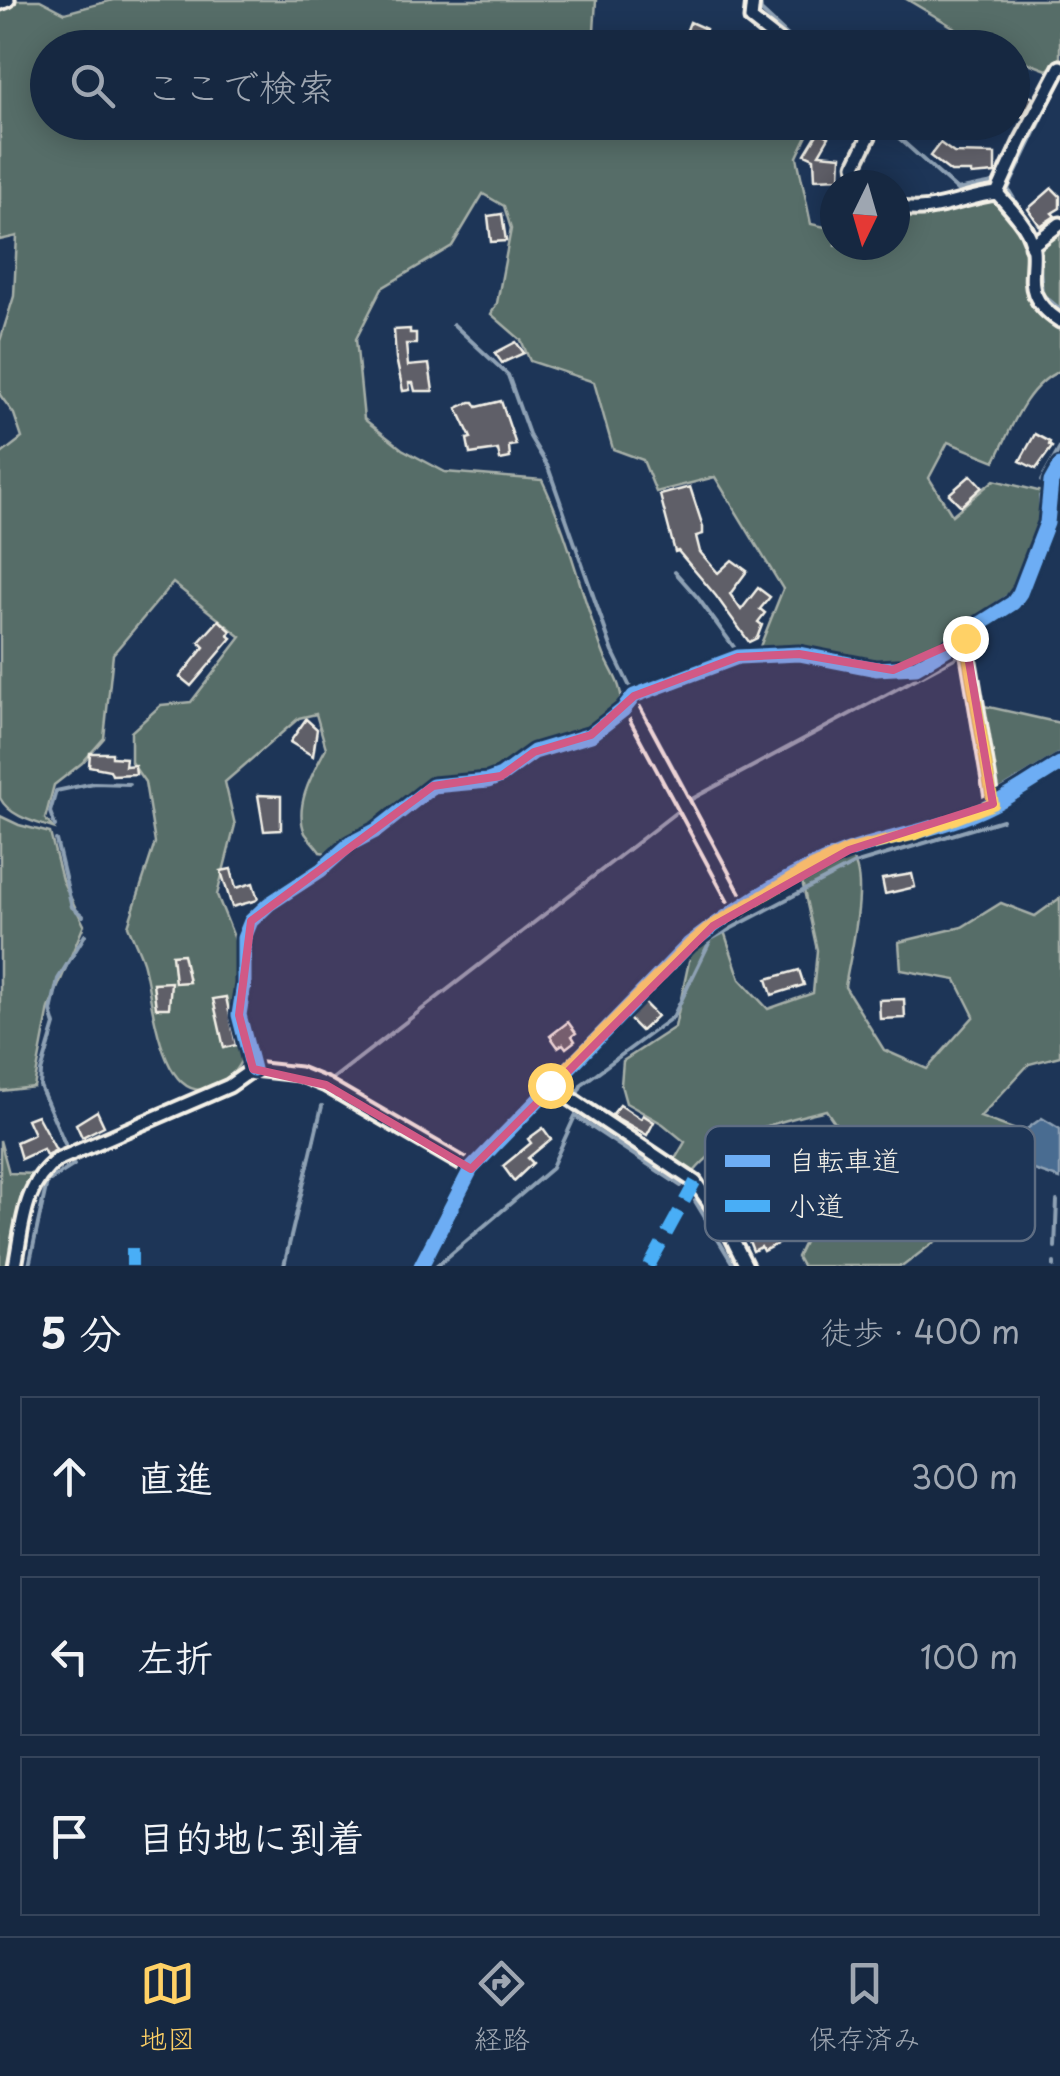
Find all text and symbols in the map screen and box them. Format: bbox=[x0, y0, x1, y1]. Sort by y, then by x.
search box bbox=[30, 30, 1030, 140]
text: ここで検索 bbox=[145, 57, 335, 114]
icon: search bbox=[65, 58, 120, 113]
north arrow bbox=[820, 170, 910, 260]
route end bbox=[943, 616, 989, 662]
route start bbox=[528, 1063, 574, 1109]
legend bbox=[705, 1126, 1035, 1241]
text: 自転車道 bbox=[788, 1138, 900, 1181]
text: 小道 bbox=[788, 1183, 844, 1226]
text: 5 分 bbox=[40, 1300, 122, 1363]
text: 徒歩 · 400 m bbox=[820, 1307, 1020, 1355]
text: 直進 bbox=[137, 1448, 213, 1505]
icon: ahead bbox=[42, 1449, 97, 1504]
text: 300 m bbox=[910, 1452, 1018, 1500]
text: 左折 bbox=[137, 1628, 213, 1685]
icon: left bbox=[42, 1629, 97, 1684]
text: 100 m bbox=[920, 1632, 1018, 1680]
text: 目的地に到着 bbox=[137, 1808, 365, 1865]
icon: arrive bbox=[42, 1809, 97, 1864]
tab: 地図 bbox=[139, 1956, 195, 2059]
tab: 経路 bbox=[474, 1956, 530, 2059]
tab: 保存済み bbox=[809, 1956, 921, 2059]

